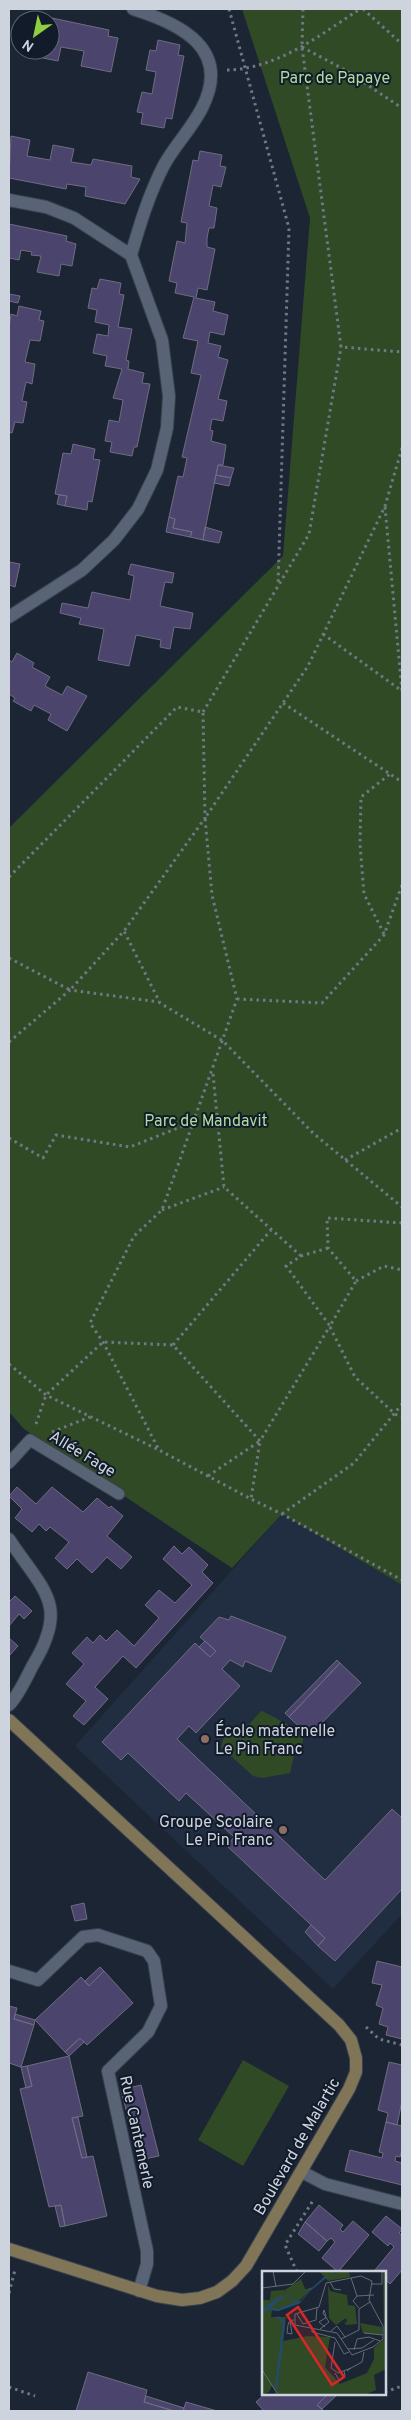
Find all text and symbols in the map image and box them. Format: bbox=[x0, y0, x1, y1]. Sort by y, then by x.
north arrow bbox=[10, 10, 60, 60]
text: N bbox=[20, 35, 38, 55]
park label: Parc de Papaye bbox=[280, 69, 390, 89]
park label: Parc de Mandavit bbox=[144, 1112, 268, 1132]
street label: Allée Fage bbox=[45, 1427, 119, 1482]
place label: École maternelle Le Pin Franc bbox=[215, 1720, 335, 1760]
marker: École maternelle Le Pin Franc bbox=[199, 1733, 211, 1745]
place label: Groupe Scolaire Le Pin Franc bbox=[159, 1813, 273, 1851]
marker: Groupe Scolaire Le Pin Franc bbox=[277, 1824, 289, 1836]
street label: Rue Cantemerle bbox=[114, 2074, 158, 2191]
street label: Boulevard de Malartic bbox=[250, 2075, 345, 2219]
inset map bbox=[262, 2271, 386, 2395]

